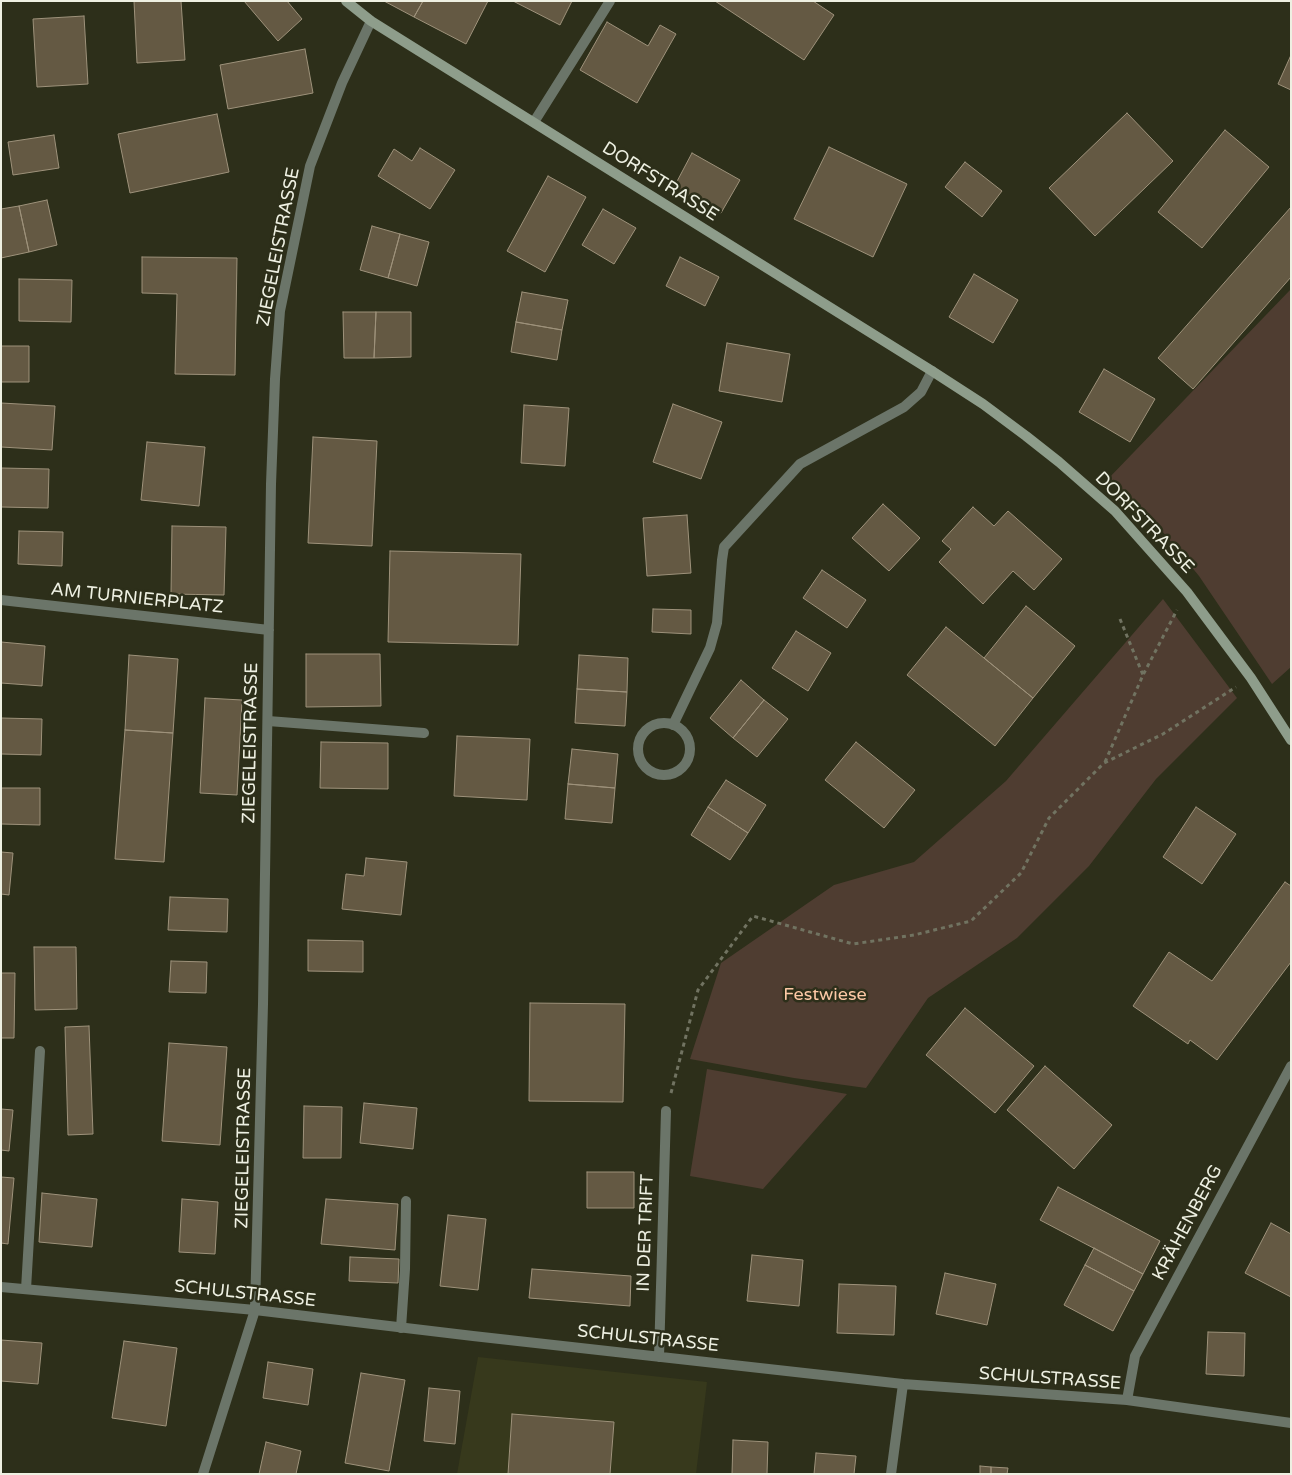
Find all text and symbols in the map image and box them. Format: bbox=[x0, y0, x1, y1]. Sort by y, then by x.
street label: DORFSTRASSE bbox=[598, 138, 722, 226]
street label: ZIEGELEISTRASSE bbox=[253, 166, 305, 328]
street label: DORFSTRASSE bbox=[1090, 468, 1198, 578]
street label: AM TURNIERPLATZ bbox=[50, 579, 224, 619]
street label: ZIEGELEISTRASSE bbox=[239, 662, 263, 824]
park label: Festwiese bbox=[783, 984, 867, 1006]
street label: ZIEGELEISTRASSE bbox=[232, 1067, 256, 1229]
street label: KRÄHENBERG bbox=[1148, 1161, 1228, 1285]
street label: IN DER TRIFT bbox=[633, 1174, 659, 1292]
street label: SCHULSTRASSE bbox=[173, 1276, 317, 1312]
street label: SCHULSTRASSE bbox=[576, 1321, 720, 1357]
street label: SCHULSTRASSE bbox=[978, 1363, 1122, 1395]

